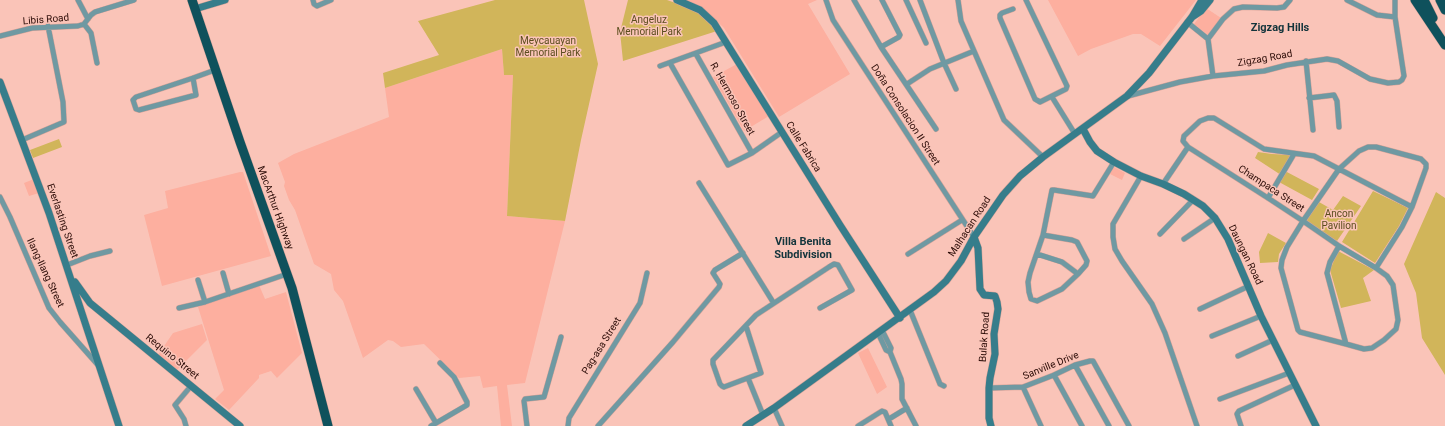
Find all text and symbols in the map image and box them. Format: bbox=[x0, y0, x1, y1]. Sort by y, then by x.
street label: Libis Road bbox=[22, 12, 70, 28]
park label: Angeluz Memorial Park bbox=[617, 14, 681, 38]
district label: Zigzag Hills bbox=[1251, 21, 1309, 35]
park label: Meycauayan Memorial Park bbox=[516, 35, 580, 58]
street label: Zigzag Road bbox=[1237, 48, 1293, 70]
street label: R. Hermoso Street bbox=[707, 61, 757, 137]
street label: Doña Consolacion II Street bbox=[868, 62, 942, 168]
street label: Calle Fabrica bbox=[783, 119, 823, 175]
street label: Champaca Street bbox=[1236, 163, 1306, 215]
street label: MacArthur Highway bbox=[254, 165, 296, 251]
street label: Everlasting Street bbox=[44, 182, 80, 260]
street label: Malhacan Road bbox=[946, 195, 994, 259]
park label: Ancon Pavilion bbox=[1322, 208, 1356, 232]
street label: Daungan Road bbox=[1225, 223, 1265, 287]
district label: Villa Benita Subdivision bbox=[774, 235, 832, 261]
street label: Ilang-Ilang Street bbox=[24, 236, 66, 310]
street label: Bulak Road bbox=[977, 312, 993, 362]
street label: Pag-asa Street bbox=[580, 315, 624, 377]
street label: Requino Street bbox=[143, 332, 201, 382]
street label: Sanville Drive bbox=[1021, 349, 1081, 383]

